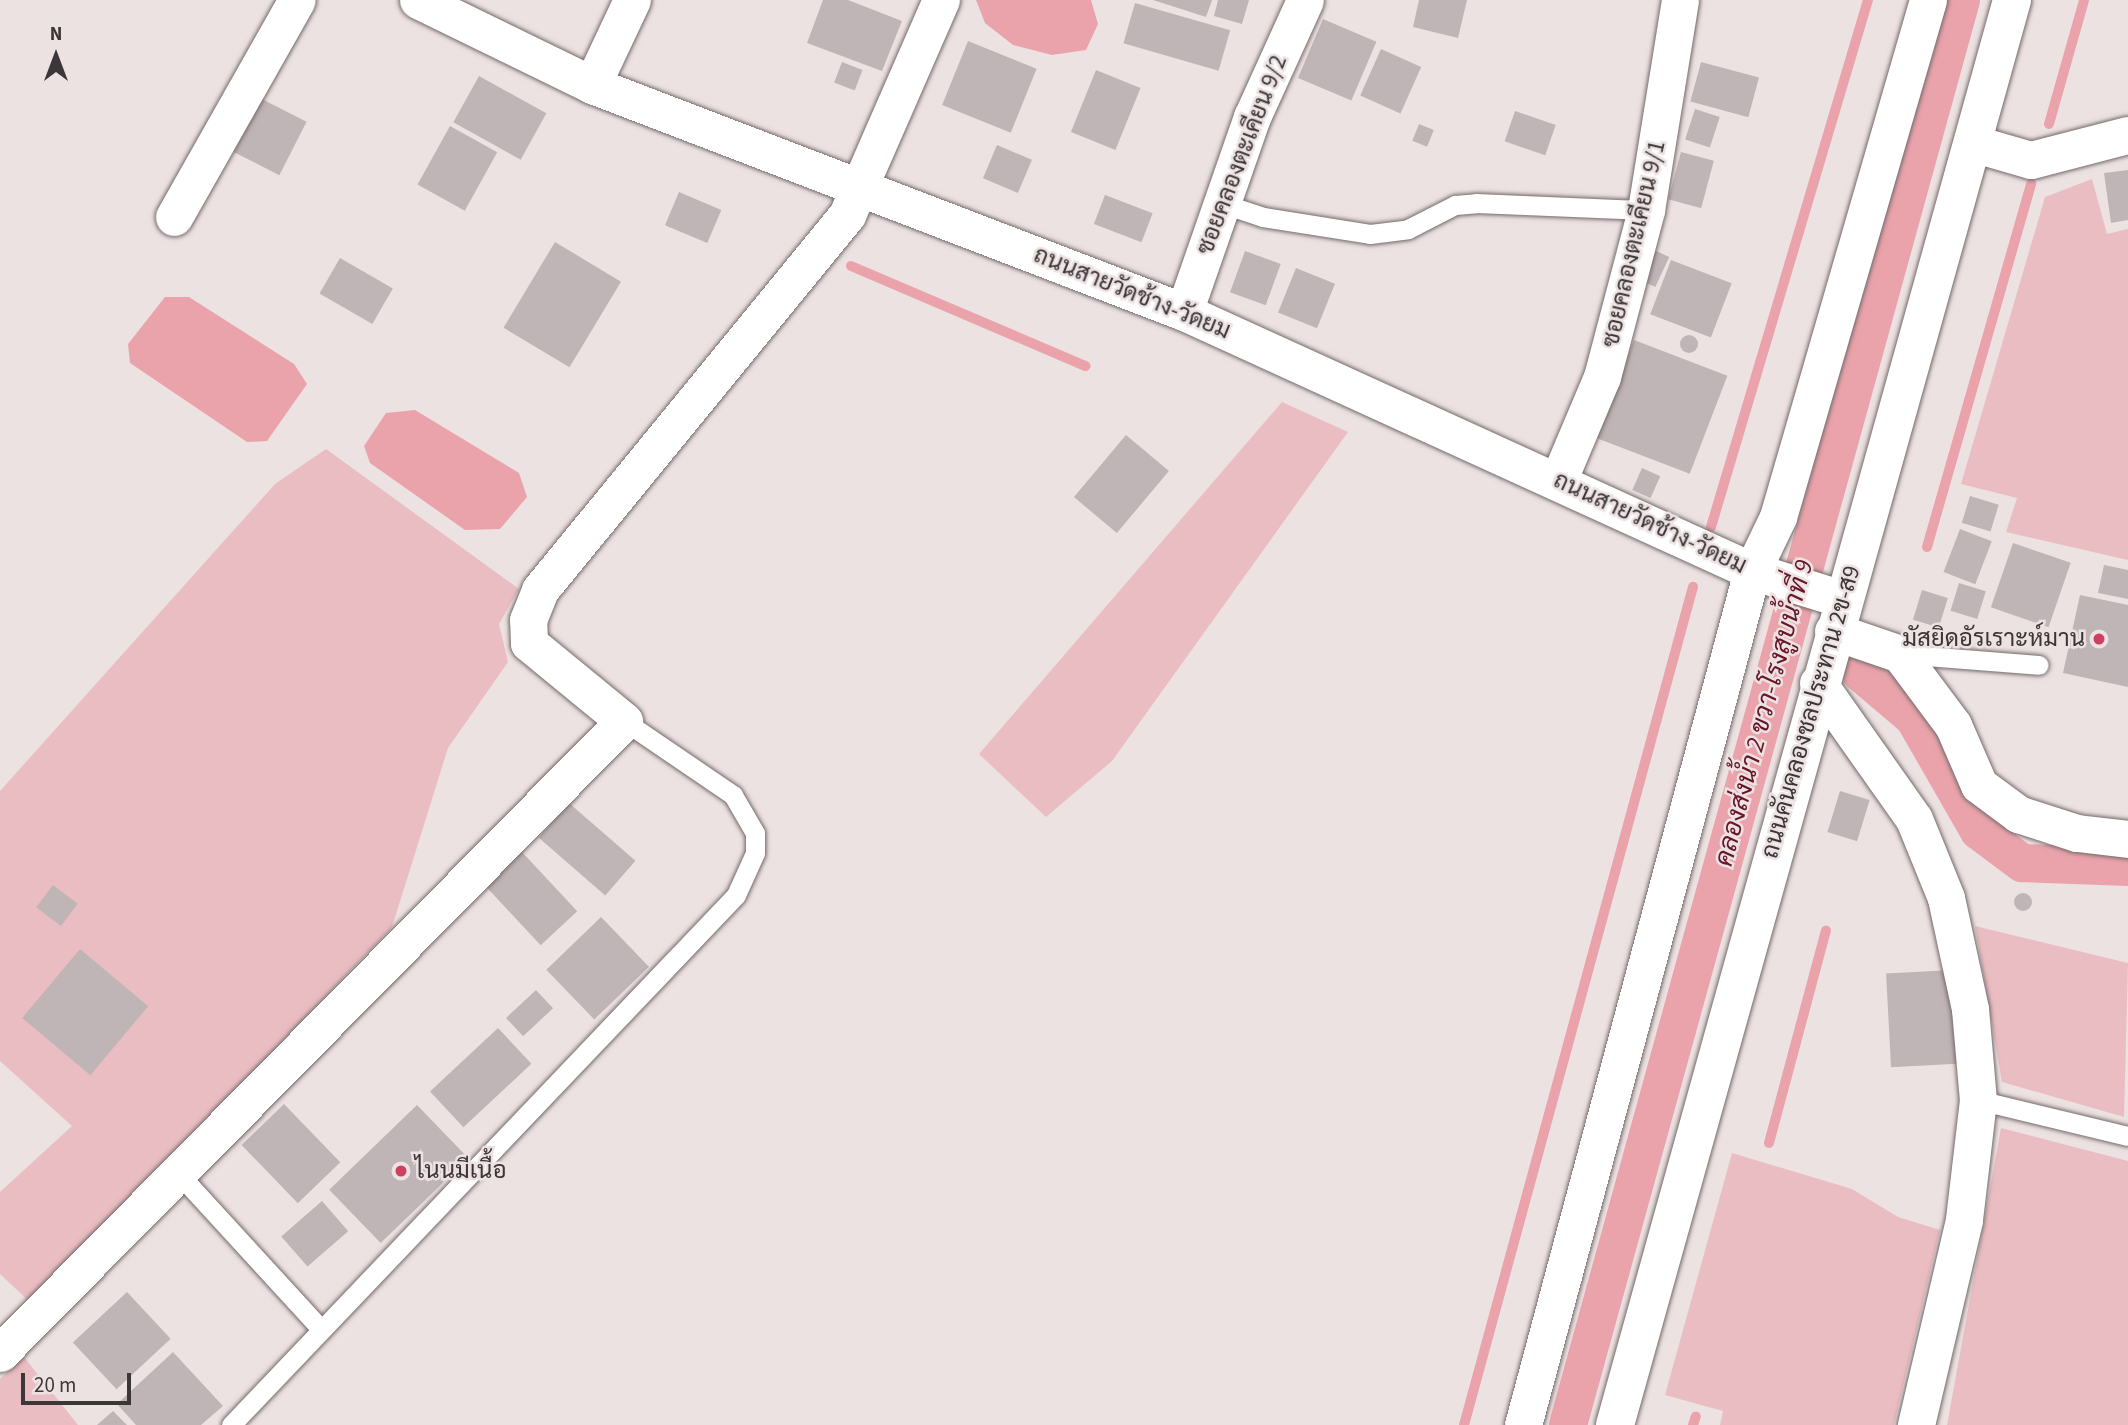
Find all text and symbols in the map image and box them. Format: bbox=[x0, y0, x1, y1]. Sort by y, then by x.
north arrow bbox=[21, 21, 91, 91]
text: N bbox=[50, 21, 62, 48]
street label: ซอยคลองตะเคียน 9/2 bbox=[1191, 51, 1293, 259]
street label: ซอยคลองตะเคียน 9/1 bbox=[1596, 138, 1672, 350]
street label: ถนนสายวัดช้าง-วัดยม bbox=[1029, 240, 1235, 346]
street label: ถนนสายวัดช้าง-วัดยม bbox=[1549, 466, 1751, 580]
water label: คลองส่งน้ำ 2 ขวา-โรงสูบน้ำที่ 9 bbox=[1708, 556, 1820, 870]
street label: ถนนคันคลองชลประทาน 2ข-ส9 bbox=[1755, 562, 1867, 862]
place label: มัสยิดอัรเราะห์มาน bbox=[1902, 625, 2085, 653]
marker: มัสยิดอัรเราะห์มาน bbox=[2091, 631, 2107, 647]
place label: ไนนมีเนื้อ bbox=[415, 1157, 506, 1185]
marker: ไนนมีเนื้อ bbox=[393, 1163, 409, 1179]
scale bar bbox=[24, 1358, 135, 1402]
text: 20 m bbox=[34, 1370, 76, 1400]

